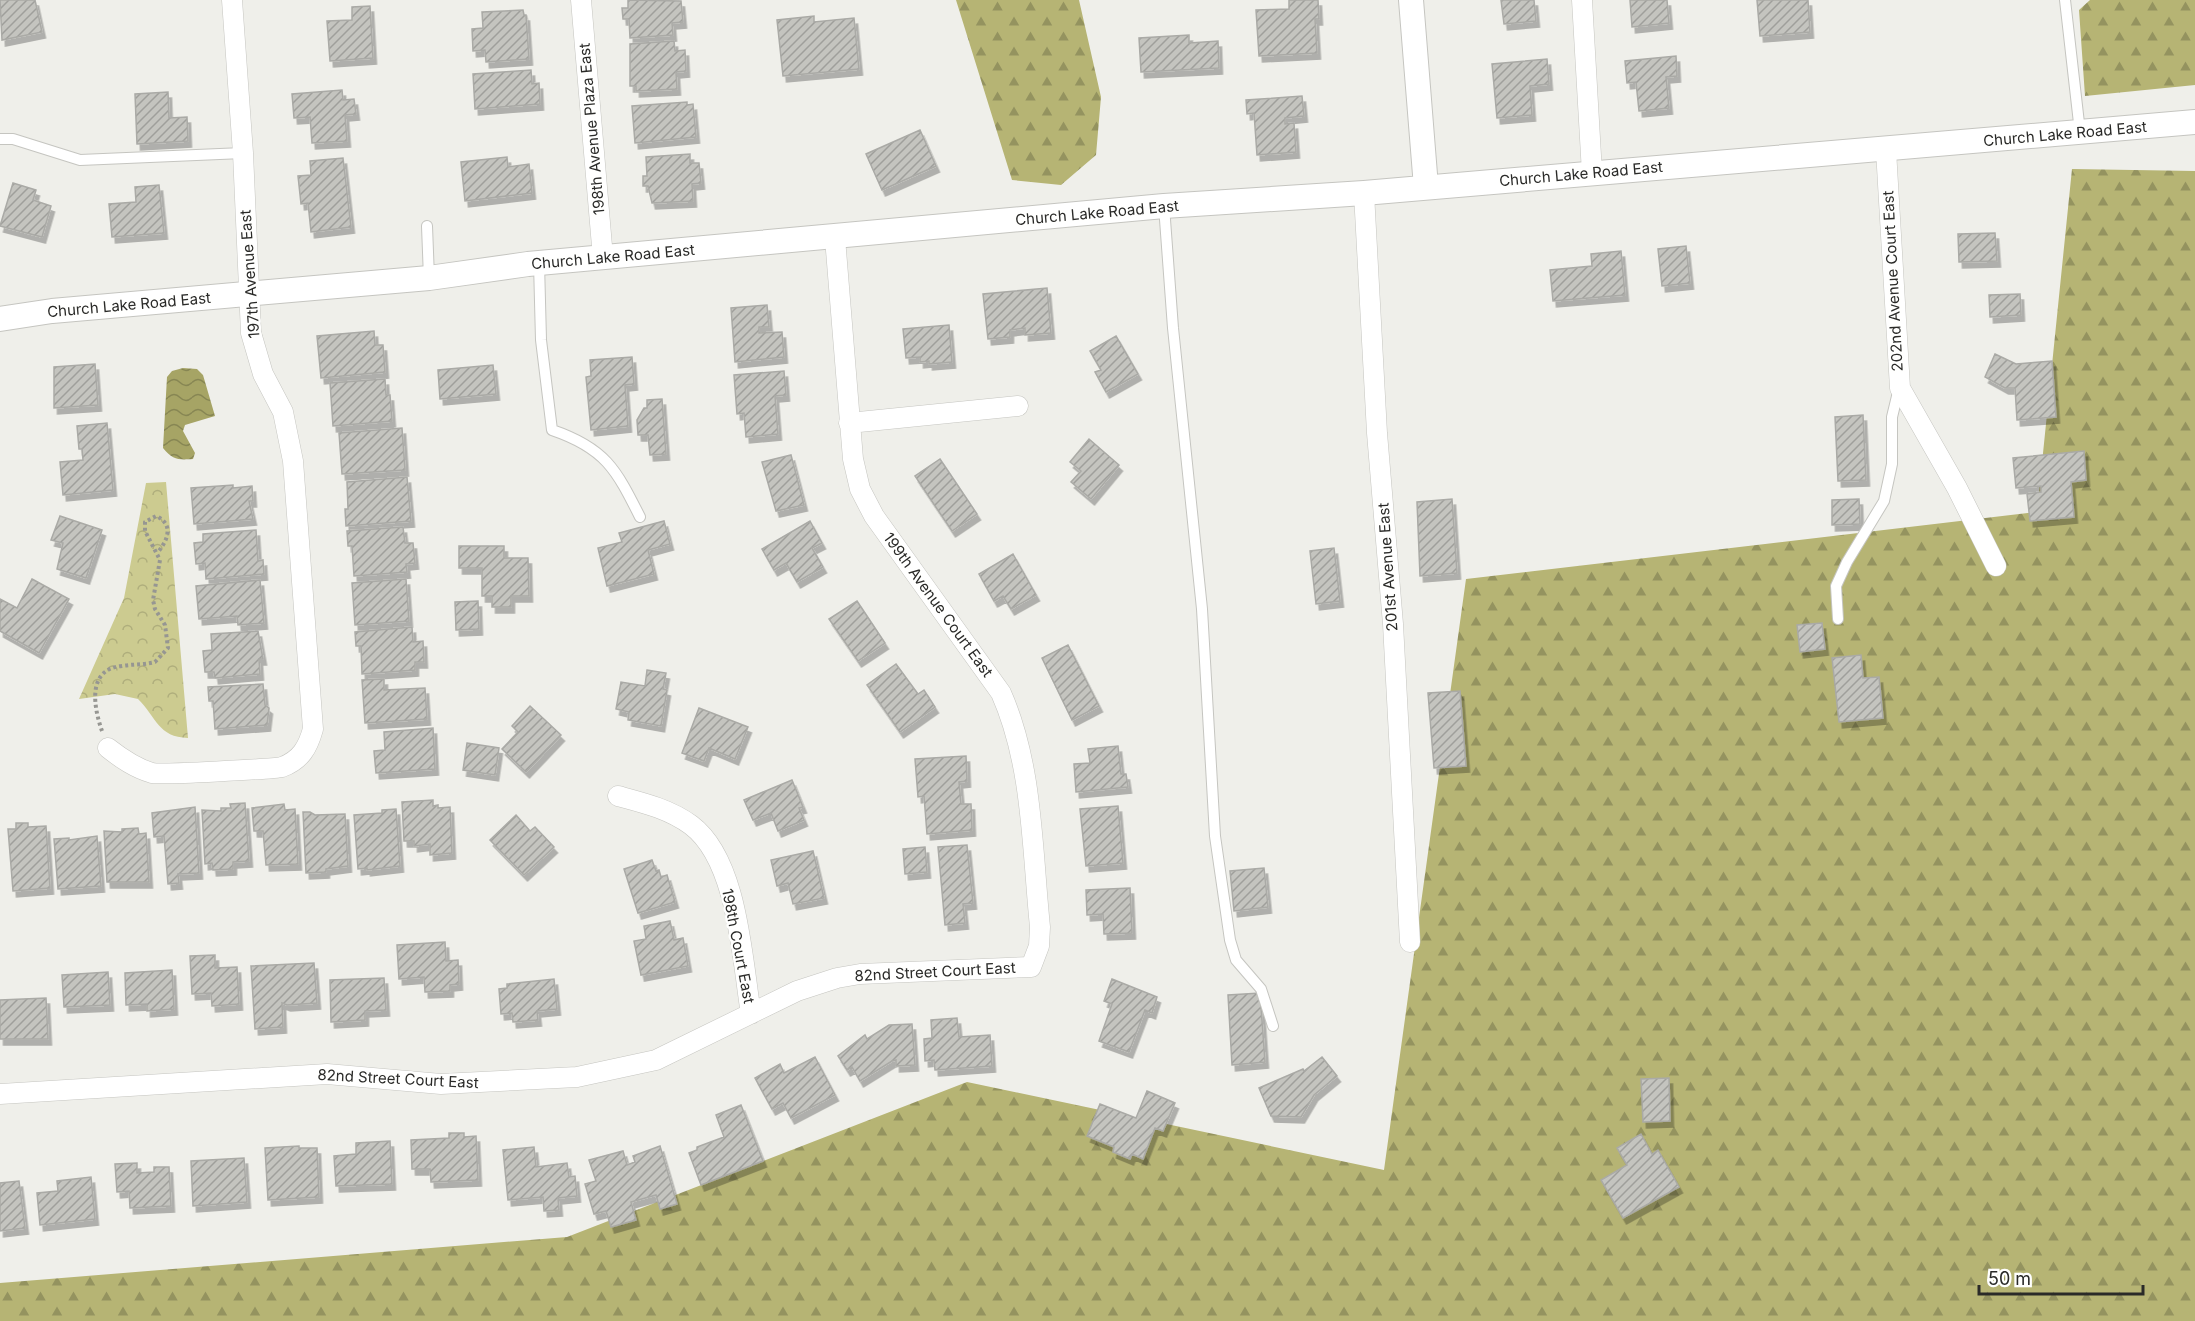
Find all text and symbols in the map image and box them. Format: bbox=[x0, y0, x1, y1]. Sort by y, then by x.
street label: 198th Avenue Plaza East bbox=[575, 42, 608, 216]
street label: Church Lake Road East bbox=[1982, 117, 2148, 150]
street label: Church Lake Road East bbox=[1498, 157, 1664, 190]
street label: 202nd Avenue Court East bbox=[1878, 190, 1907, 372]
street label: Church Lake Road East bbox=[1014, 196, 1180, 229]
street label: 197th Avenue East bbox=[236, 209, 263, 339]
street label: Church Lake Road East bbox=[530, 240, 696, 273]
street label: Church Lake Road East bbox=[46, 288, 212, 321]
street label: 201st Avenue East bbox=[1374, 502, 1401, 632]
street label: 199th Avenue Court East bbox=[880, 529, 997, 681]
street label: 198th Court East bbox=[718, 887, 759, 1005]
street label: 82nd Street Court East bbox=[854, 958, 1016, 985]
street label: 82nd Street Court East bbox=[317, 1065, 479, 1092]
scale bar bbox=[1979, 1258, 2142, 1296]
text: 50 m bbox=[1988, 1268, 2031, 1289]

